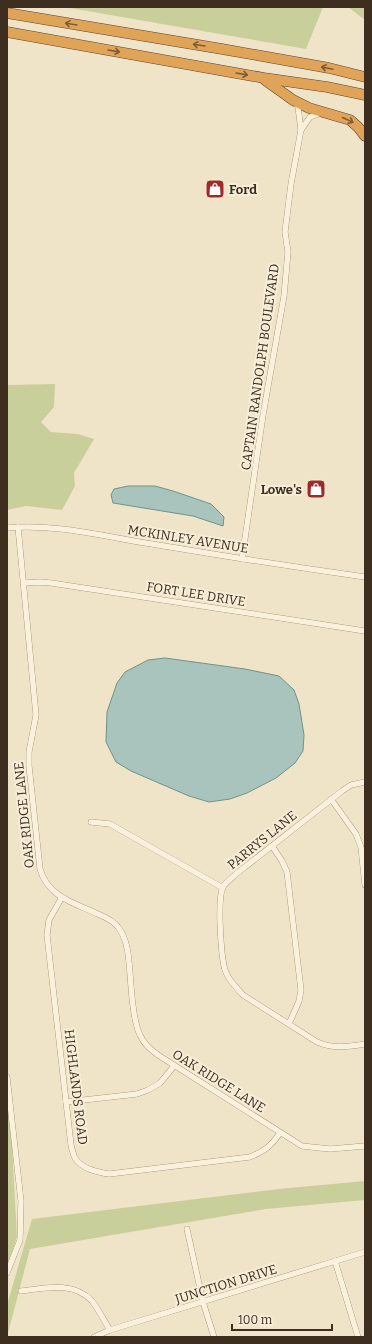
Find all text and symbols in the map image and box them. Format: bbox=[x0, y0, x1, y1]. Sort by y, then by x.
one-way arrow bbox=[65, 20, 78, 28]
one-way arrow bbox=[193, 41, 206, 49]
one-way arrow bbox=[107, 47, 120, 55]
one-way arrow bbox=[321, 64, 334, 72]
one-way arrow bbox=[235, 71, 248, 79]
one-way arrow bbox=[341, 117, 353, 125]
shop icon: Ford bbox=[204, 178, 226, 200]
place label: Ford bbox=[229, 182, 257, 197]
street label: CAPTAIN RANDOLPH BOULEVARD bbox=[238, 263, 282, 471]
shop icon: Lowe's bbox=[305, 478, 327, 500]
place label: Lowe's bbox=[261, 482, 302, 497]
street label: MCKINLEY AVENUE bbox=[126, 522, 250, 556]
street label: FORT LEE DRIVE bbox=[145, 579, 247, 609]
street label: OAK RIDGE LANE bbox=[11, 761, 37, 869]
street label: PARRYS LANE bbox=[224, 808, 300, 872]
street label: HIGHLANDS ROAD bbox=[61, 1028, 91, 1146]
street label: OAK RIDGE LANE bbox=[170, 1046, 268, 1116]
street label: JUNCTION DRIVE bbox=[172, 1261, 279, 1307]
scale bar bbox=[232, 1306, 332, 1332]
text: 100 m bbox=[238, 1313, 273, 1327]

